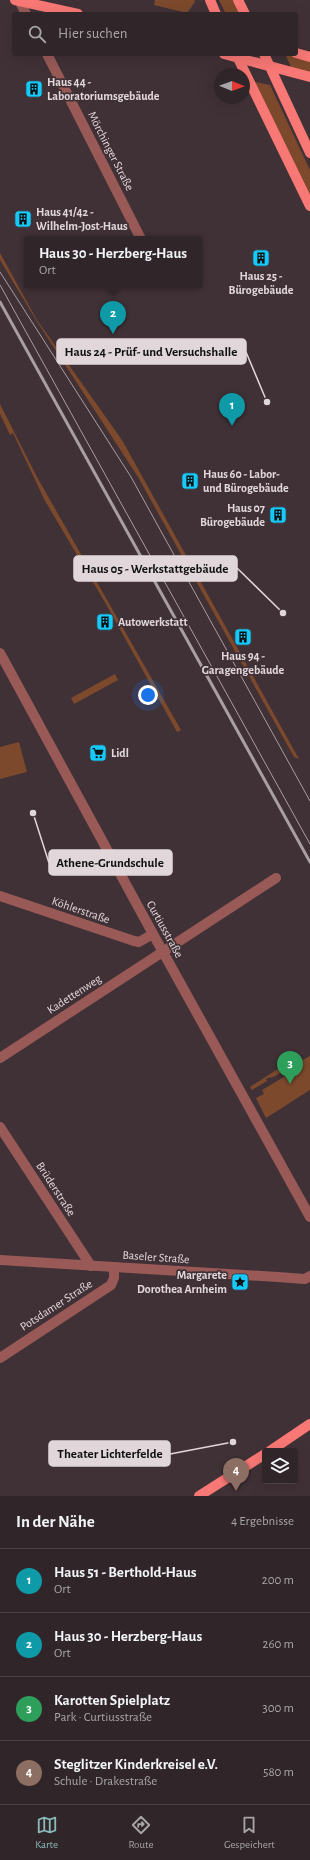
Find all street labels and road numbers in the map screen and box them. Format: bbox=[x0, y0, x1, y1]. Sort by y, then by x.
street label: Mörchinger Straße bbox=[86, 110, 136, 192]
street label: Köhlerstraße bbox=[50, 894, 112, 926]
street label: Curtiusstraße bbox=[144, 899, 186, 959]
street label: Kadettenweg bbox=[45, 972, 103, 1016]
street label: Brüderstraße bbox=[34, 1160, 78, 1218]
street label: Baseler Straße bbox=[122, 1249, 190, 1265]
street label: Potsdamer Straße bbox=[18, 1277, 94, 1333]

